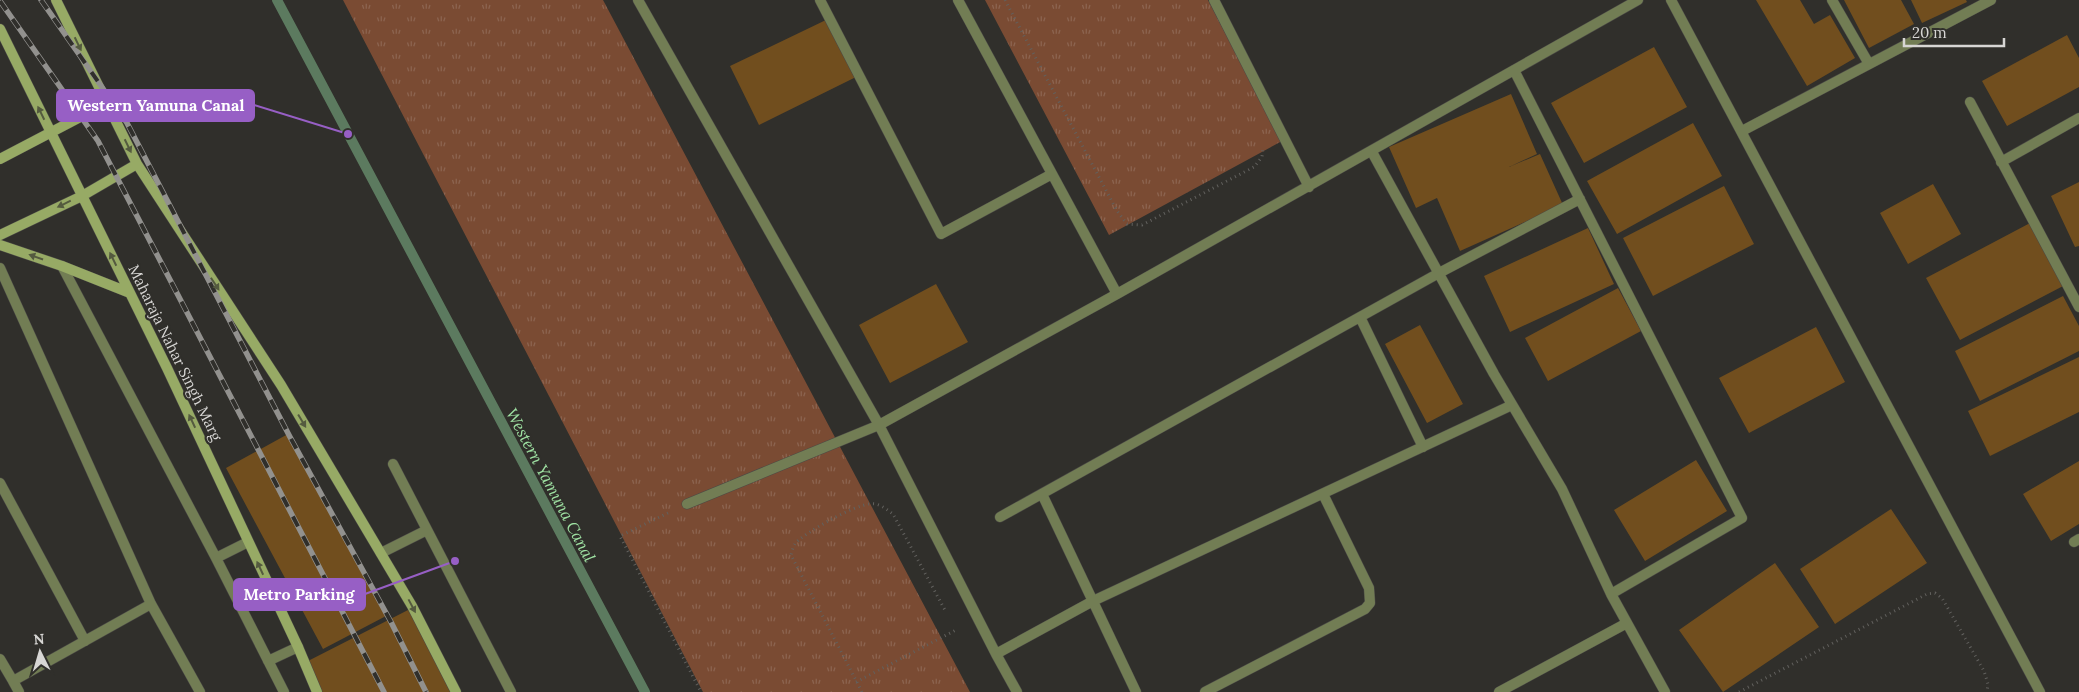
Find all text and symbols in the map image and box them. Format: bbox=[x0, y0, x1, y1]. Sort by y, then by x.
scale bar bbox=[1904, 15, 2004, 47]
text: 20 m bbox=[1912, 23, 1947, 42]
one-way arrow bbox=[74, 37, 82, 51]
callout: Western Yamuna Canal bbox=[57, 90, 254, 121]
text: Western Yamuna Canal bbox=[68, 95, 244, 115]
one-way arrow bbox=[37, 106, 45, 120]
one-way arrow bbox=[124, 139, 132, 154]
one-way arrow bbox=[57, 201, 71, 209]
one-way arrow bbox=[109, 252, 117, 266]
one-way arrow bbox=[28, 253, 43, 260]
street label: Maharaja Nahar Singh Marg bbox=[124, 262, 227, 445]
one-way arrow bbox=[210, 277, 220, 290]
water label: Western Yamuna Canal bbox=[502, 405, 600, 566]
one-way arrow bbox=[187, 414, 195, 428]
one-way arrow bbox=[298, 414, 307, 427]
one-way arrow bbox=[256, 561, 264, 575]
callout: Metro Parking bbox=[234, 579, 365, 610]
text: Metro Parking bbox=[243, 584, 356, 604]
one-way arrow bbox=[408, 599, 416, 613]
north arrow bbox=[15, 627, 65, 677]
text: N bbox=[33, 630, 45, 648]

